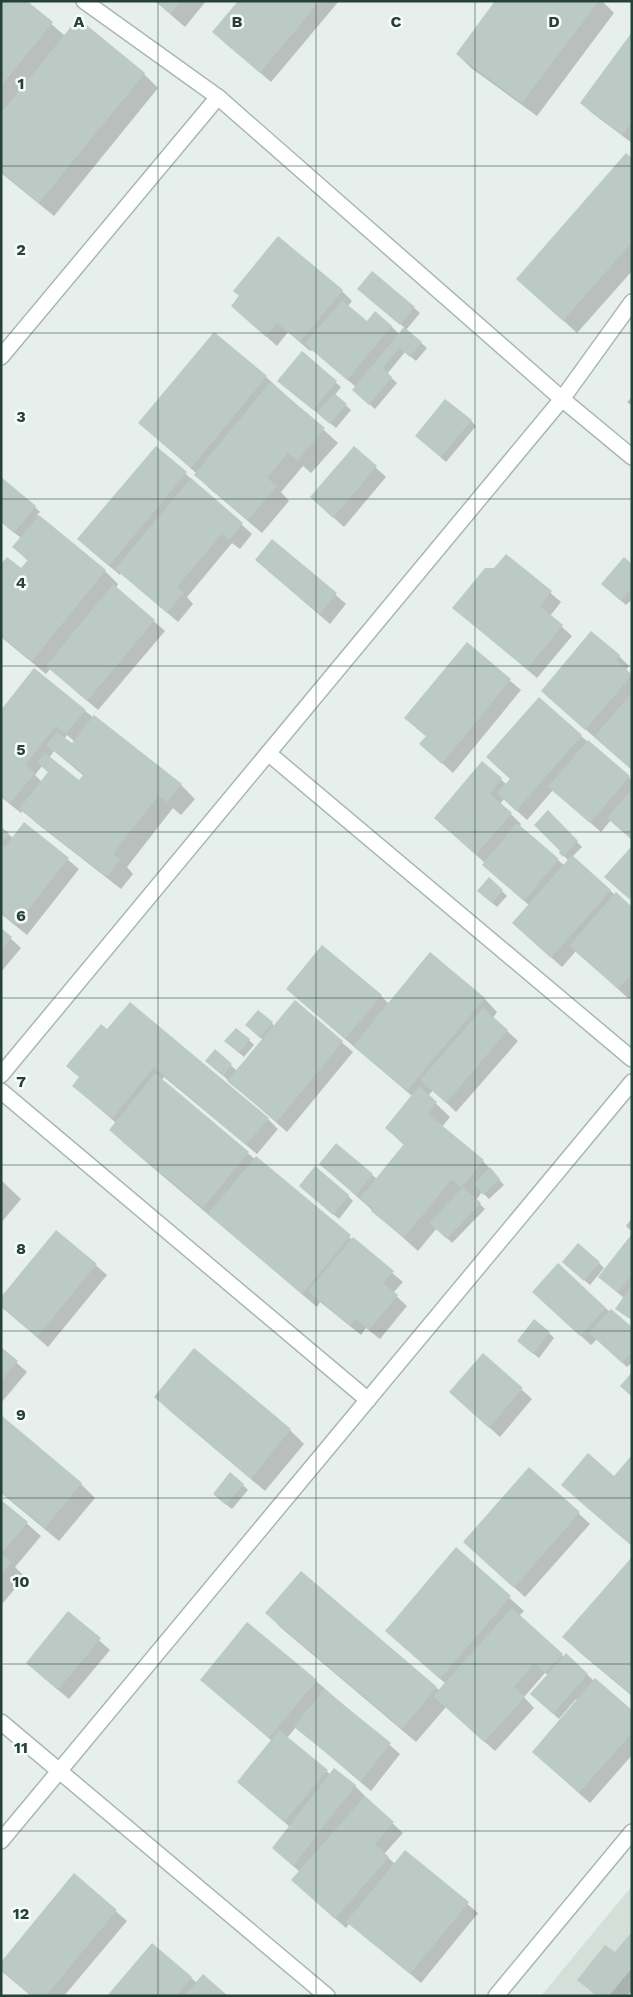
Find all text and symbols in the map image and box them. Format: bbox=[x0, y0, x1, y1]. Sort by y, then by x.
text: A bbox=[74, 12, 85, 31]
text: B bbox=[232, 12, 243, 31]
text: C bbox=[391, 12, 402, 31]
text: D bbox=[548, 12, 560, 31]
text: 1 bbox=[18, 74, 24, 93]
text: 2 bbox=[16, 240, 26, 259]
text: 3 bbox=[16, 407, 26, 426]
text: 4 bbox=[16, 573, 26, 592]
text: 5 bbox=[16, 740, 26, 759]
text: 6 bbox=[16, 906, 26, 925]
text: 7 bbox=[16, 1072, 26, 1091]
text: 8 bbox=[16, 1239, 26, 1258]
text: 9 bbox=[16, 1405, 26, 1424]
text: 10 bbox=[12, 1572, 30, 1591]
text: 11 bbox=[14, 1738, 28, 1757]
text: 12 bbox=[13, 1904, 29, 1923]

